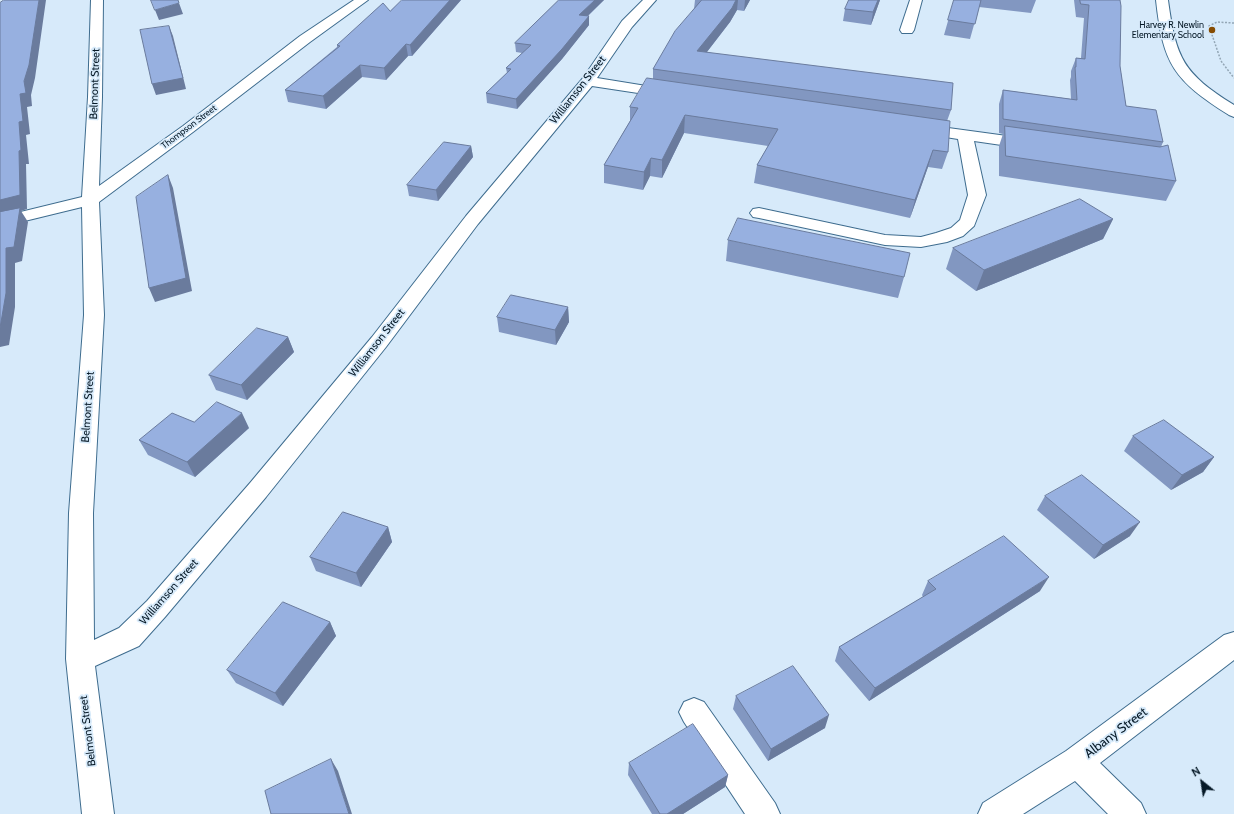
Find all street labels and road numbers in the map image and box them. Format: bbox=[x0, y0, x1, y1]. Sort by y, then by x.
street label: Belmont Street bbox=[87, 48, 103, 120]
street label: Williamson Street bbox=[547, 53, 609, 127]
street label: Thompson Street bbox=[159, 103, 219, 151]
street label: Williamson Street bbox=[346, 306, 408, 380]
street label: Belmont Street bbox=[79, 371, 97, 443]
street label: Williamson Street bbox=[137, 556, 201, 628]
street label: Belmont Street bbox=[77, 695, 99, 767]
street label: Albany Street bbox=[1082, 704, 1150, 762]

